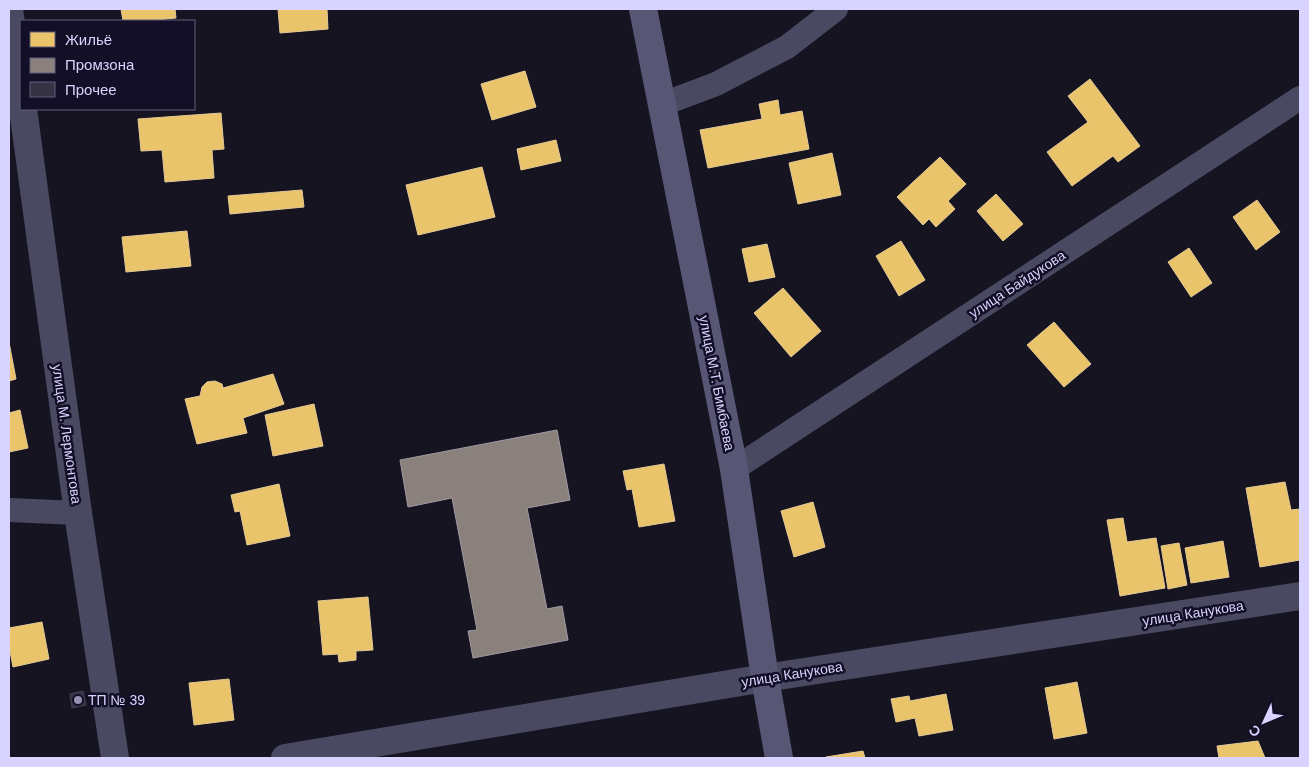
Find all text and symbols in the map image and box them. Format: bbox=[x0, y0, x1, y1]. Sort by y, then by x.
legend bbox=[20, 20, 195, 110]
text: Жильё bbox=[65, 31, 112, 48]
text: Промзона bbox=[65, 56, 135, 73]
text: Прочее bbox=[65, 81, 117, 98]
street label: улица Байдукова bbox=[966, 247, 1068, 321]
street label: улица М.Т. Бимбаева bbox=[696, 314, 738, 452]
street label: улица М. Лермонтова bbox=[49, 363, 85, 505]
street label: улица Канукова bbox=[1141, 597, 1245, 629]
street label: улица Канукова bbox=[740, 658, 844, 690]
place label: ТП № 39 bbox=[88, 692, 145, 708]
marker: ТП № 39 bbox=[72, 694, 84, 706]
north arrow bbox=[1239, 697, 1289, 747]
text: С bbox=[1245, 722, 1264, 740]

